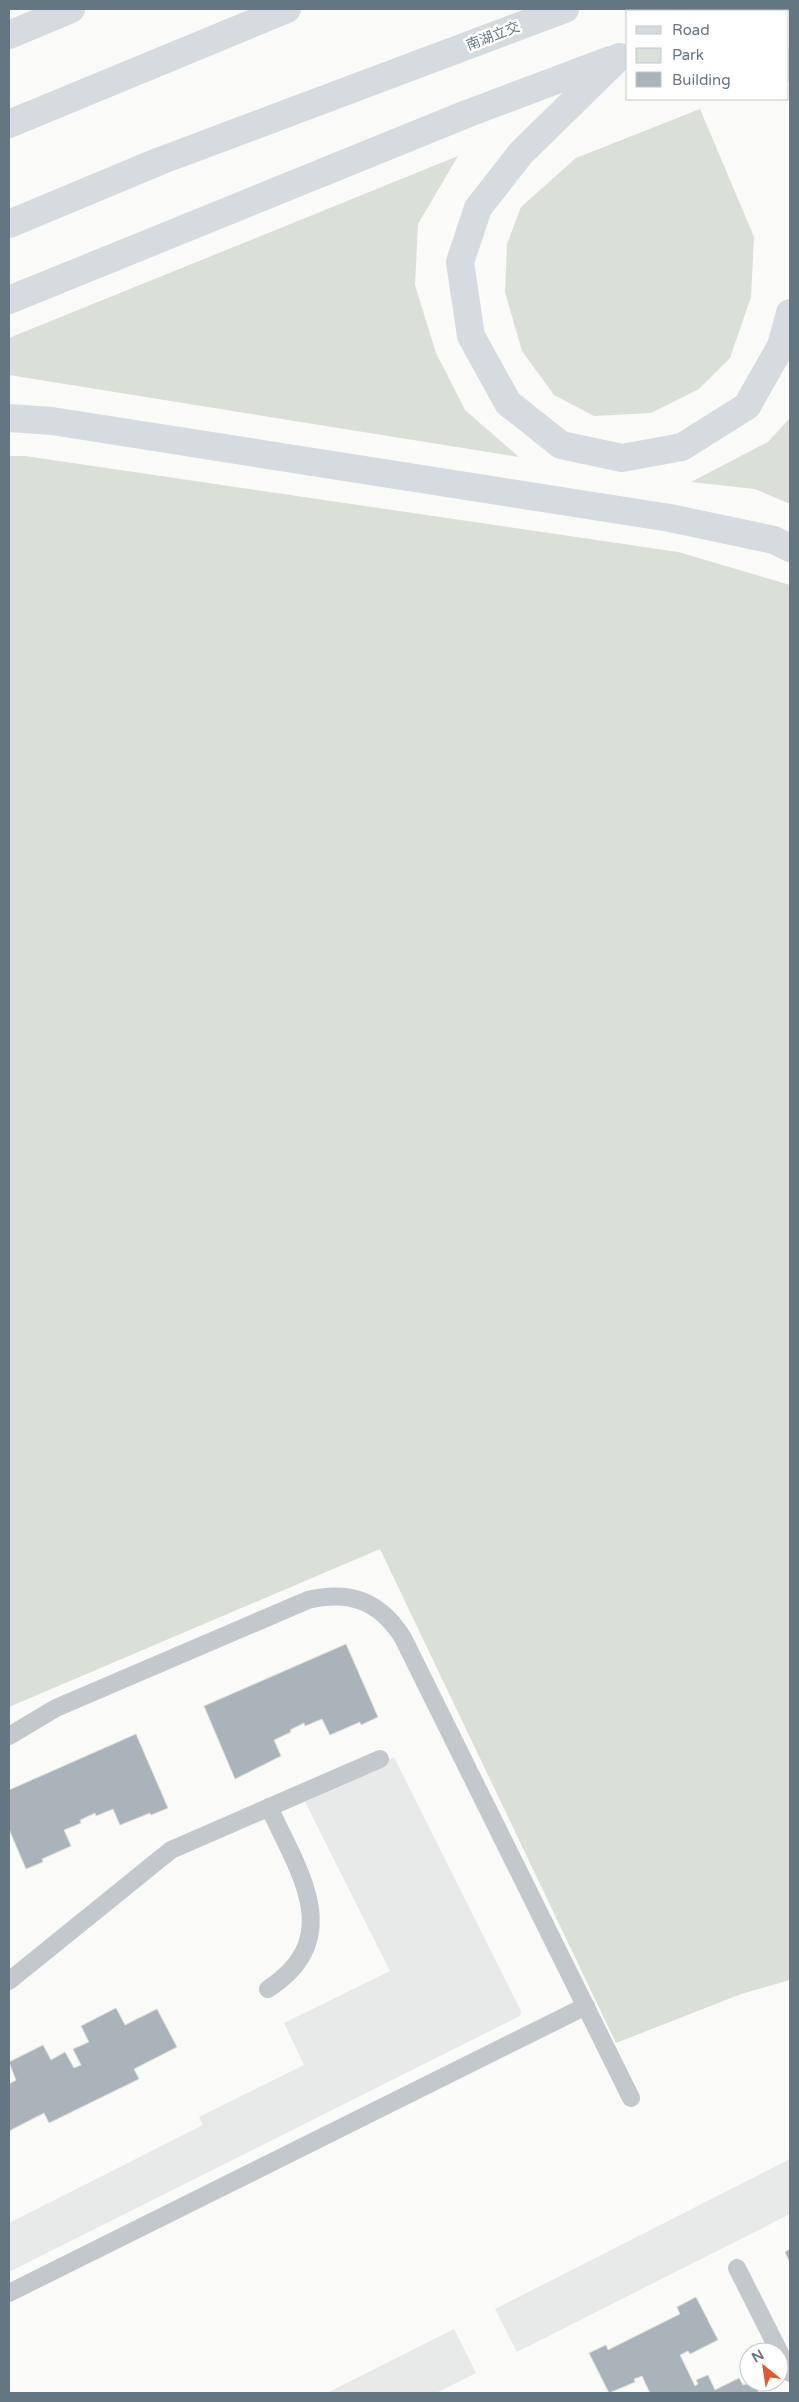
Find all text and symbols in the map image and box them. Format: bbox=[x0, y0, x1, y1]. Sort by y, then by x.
legend bbox=[626, 10, 789, 100]
street label: 南湖立交 bbox=[464, 18, 522, 54]
text: Road bbox=[672, 21, 710, 39]
text: Park bbox=[672, 46, 704, 64]
text: Building bbox=[672, 71, 731, 89]
north arrow bbox=[739, 2342, 789, 2392]
text: N bbox=[749, 2346, 767, 2366]

